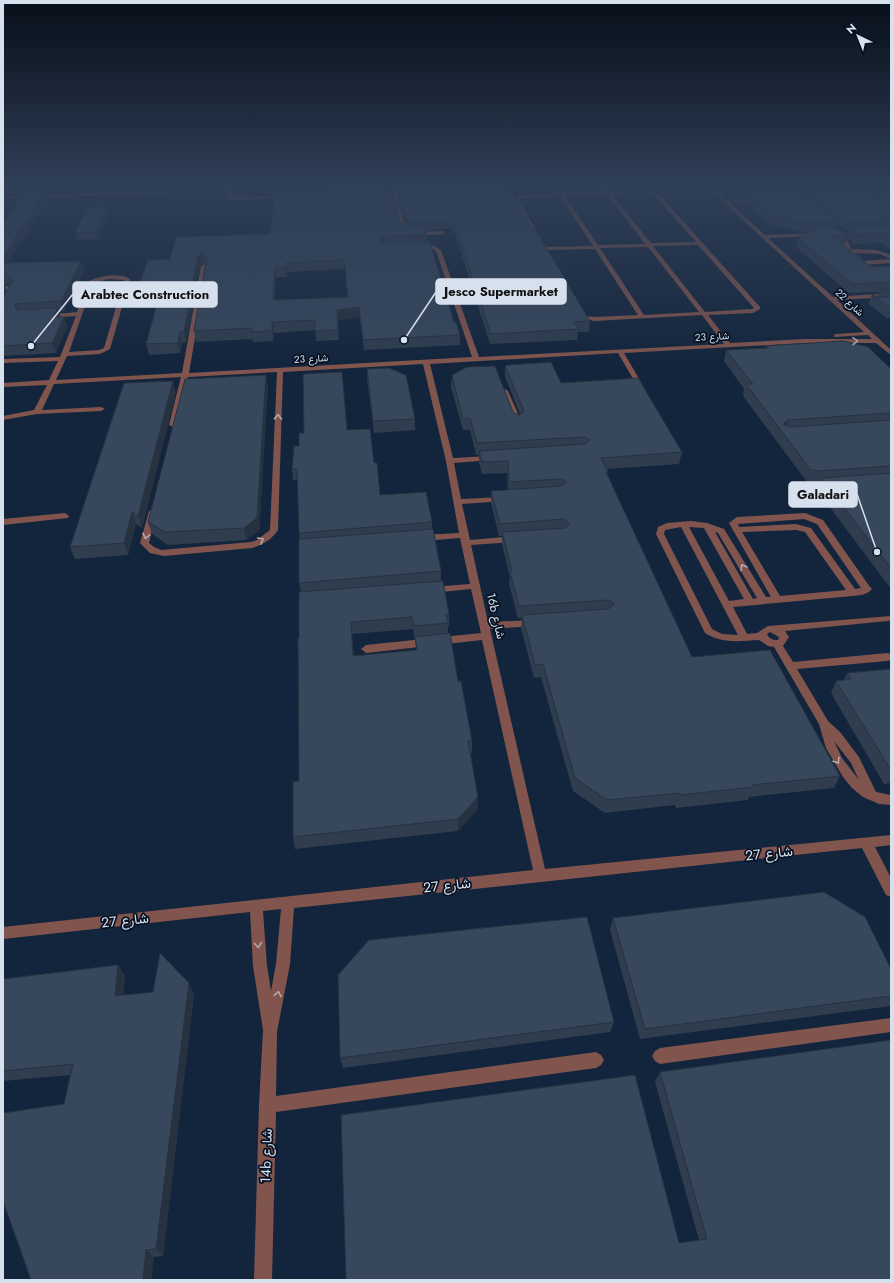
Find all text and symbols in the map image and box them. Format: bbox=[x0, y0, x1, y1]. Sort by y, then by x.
north arrow bbox=[838, 16, 878, 56]
text: N bbox=[843, 20, 860, 38]
callout: Jesco Supermarket bbox=[436, 279, 566, 304]
callout: Arabtec Construction bbox=[73, 282, 217, 307]
text: Jesco Supermarket bbox=[441, 282, 559, 301]
text: Arabtec Construction bbox=[80, 285, 209, 304]
street label: شارع 22 bbox=[832, 285, 867, 320]
street label: شارع 23 bbox=[695, 328, 730, 345]
one-way arrow bbox=[852, 337, 858, 346]
street label: شارع 23 bbox=[294, 350, 329, 367]
one-way arrow bbox=[274, 414, 283, 420]
callout: Galadari bbox=[789, 482, 857, 507]
text: Galadari bbox=[797, 485, 849, 504]
one-way arrow bbox=[143, 533, 151, 539]
one-way arrow bbox=[257, 538, 264, 545]
one-way arrow bbox=[741, 564, 748, 571]
street label: 16b شارع bbox=[482, 591, 510, 641]
one-way arrow bbox=[832, 757, 840, 764]
street label: شارع 27 bbox=[744, 841, 794, 866]
street label: شارع 27 bbox=[422, 873, 472, 898]
street label: شارع 27 bbox=[100, 908, 150, 933]
one-way arrow bbox=[253, 942, 262, 948]
one-way arrow bbox=[273, 991, 282, 997]
street label: 14b شارع bbox=[255, 1128, 278, 1184]

